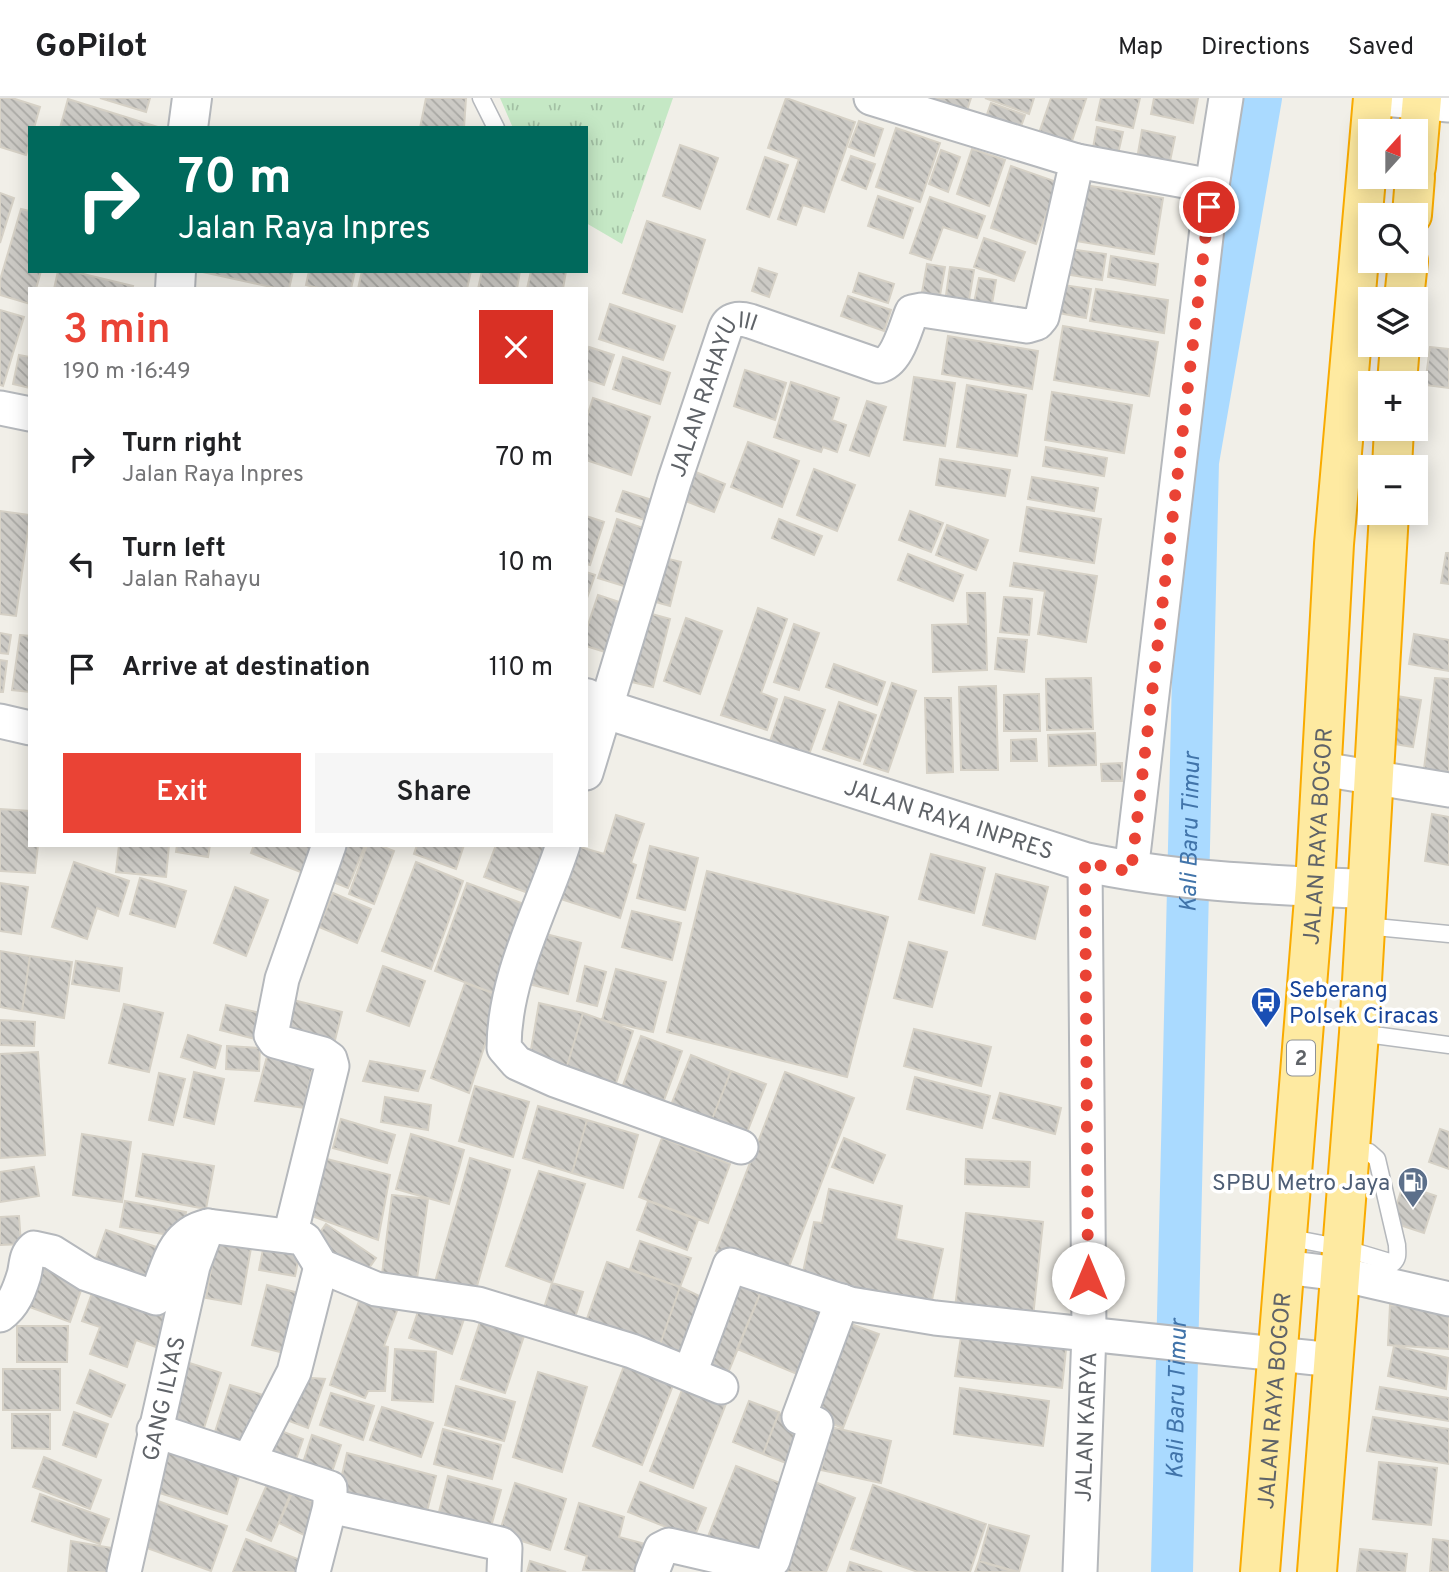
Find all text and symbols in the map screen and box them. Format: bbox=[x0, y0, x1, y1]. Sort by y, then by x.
text: GoPilot bbox=[35, 27, 148, 69]
text: Map bbox=[1118, 33, 1163, 63]
text: Directions bbox=[1201, 33, 1310, 63]
text: Saved bbox=[1348, 33, 1414, 63]
north arrow bbox=[1358, 119, 1428, 189]
map controls bbox=[1358, 119, 1428, 525]
text: 70 m bbox=[178, 149, 292, 211]
icon: right bbox=[63, 154, 154, 245]
pin bbox=[1179, 177, 1239, 237]
icon: arrive bbox=[1190, 188, 1228, 226]
button: search bbox=[1358, 203, 1428, 273]
text: Jalan Raya Inpres bbox=[178, 210, 431, 250]
button: layers bbox=[1358, 287, 1428, 357]
text: 3 min bbox=[63, 305, 171, 358]
street label: JALAN RAHAYU III bbox=[665, 307, 761, 481]
button: close bbox=[479, 310, 553, 384]
text: 190 m · 16:49 bbox=[63, 358, 191, 387]
button: + bbox=[1358, 371, 1428, 441]
text: Turn right bbox=[122, 428, 242, 461]
icon: right bbox=[63, 440, 101, 478]
text: 70 m bbox=[495, 442, 553, 475]
button: − bbox=[1358, 455, 1428, 525]
text: Jalan Raya Inpres bbox=[122, 461, 304, 490]
text: Turn left bbox=[122, 533, 226, 566]
icon: left bbox=[63, 545, 101, 583]
text: 10 m bbox=[498, 547, 553, 580]
text: Jalan Rahayu bbox=[122, 566, 261, 595]
icon: arrive bbox=[63, 650, 101, 688]
text: Arrive at destination bbox=[122, 652, 370, 685]
text: 110 m bbox=[489, 652, 553, 685]
street label: JALAN RAYA BOGOR bbox=[1298, 727, 1341, 946]
water label: Kali Baru Timur bbox=[1174, 750, 1208, 913]
button: Exit bbox=[63, 753, 301, 833]
button: Share bbox=[315, 753, 553, 833]
street label: JALAN RAYA INPRES bbox=[840, 774, 1056, 868]
place label: Seberang Polsek Ciracas bbox=[1289, 977, 1439, 1032]
bus stop icon: Seberang Polsek Ciracas bbox=[1249, 985, 1283, 1029]
road number: 2 bbox=[1287, 1040, 1315, 1076]
fuel station icon: SPBU Metro Jaya bbox=[1396, 1165, 1430, 1209]
place label: SPBU Metro Jaya bbox=[1212, 1170, 1390, 1199]
position arrow bbox=[1051, 1241, 1125, 1315]
street label: JALAN RAYA BOGOR bbox=[1253, 1291, 1299, 1510]
water label: Kali Baru Timur bbox=[1161, 1317, 1195, 1479]
street label: GANG ILYAS bbox=[137, 1334, 194, 1464]
street label: JALAN KARYA bbox=[1071, 1351, 1105, 1503]

